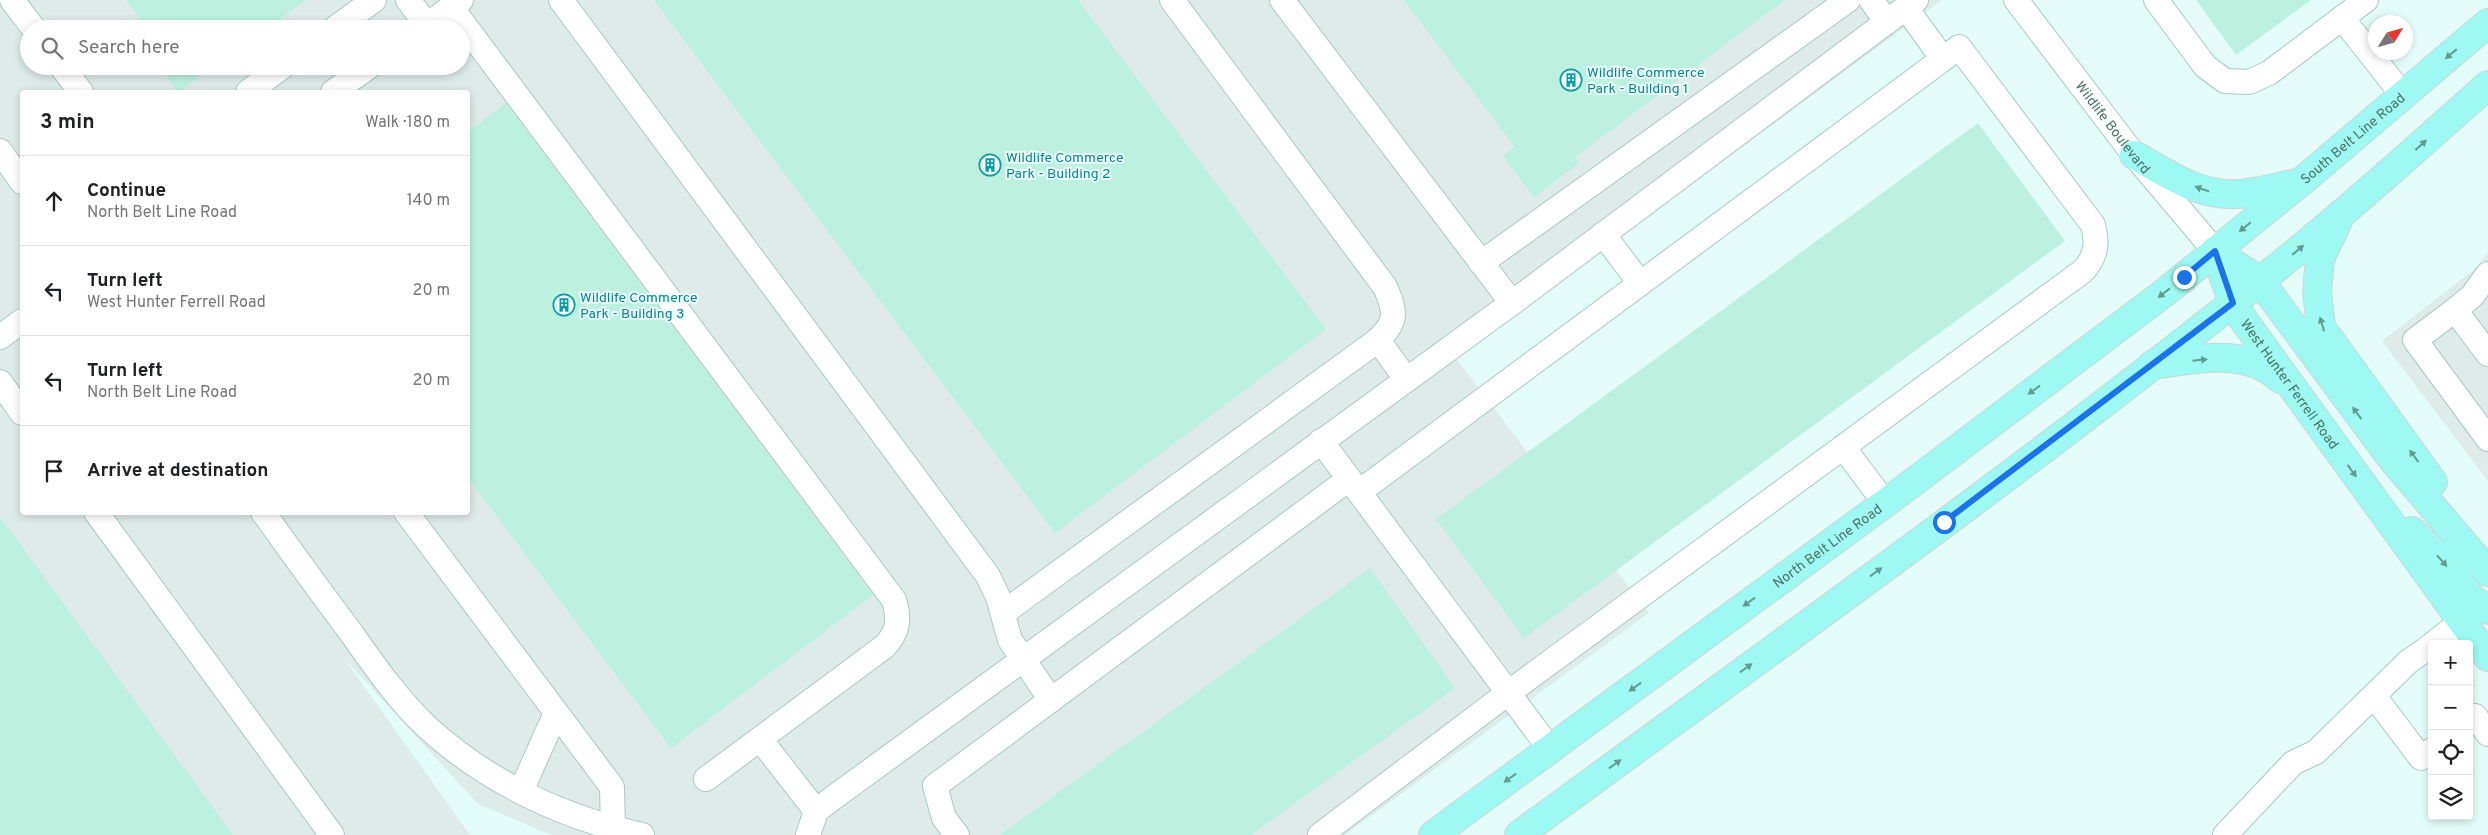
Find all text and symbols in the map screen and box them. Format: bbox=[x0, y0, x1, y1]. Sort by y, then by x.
north arrow bbox=[2368, 15, 2413, 60]
search box bbox=[20, 20, 470, 75]
icon: search bbox=[38, 34, 66, 62]
text: Search here bbox=[78, 36, 180, 60]
one-way arrow bbox=[2444, 48, 2457, 59]
place label: Wildlife Commerce Park - Building 1 bbox=[1587, 65, 1705, 98]
building icon: Wildlife Commerce Park - Building 1 bbox=[1559, 68, 1583, 92]
street label: Wildlife Boulevard bbox=[2071, 78, 2153, 178]
street label: South Belt Line Road bbox=[2298, 90, 2409, 189]
text: 3 min bbox=[40, 109, 95, 136]
text: Walk · 180 m bbox=[365, 113, 450, 133]
one-way arrow bbox=[2415, 139, 2427, 151]
place label: Wildlife Commerce Park - Building 2 bbox=[1006, 150, 1124, 183]
building icon: Wildlife Commerce Park - Building 2 bbox=[978, 153, 1002, 177]
text: Continue bbox=[87, 179, 166, 203]
one-way arrow bbox=[2194, 185, 2209, 193]
icon: ahead bbox=[40, 187, 68, 215]
text: 140 m bbox=[407, 191, 450, 211]
text: North Belt Line Road bbox=[87, 203, 237, 223]
one-way arrow bbox=[2239, 222, 2252, 233]
one-way arrow bbox=[2291, 245, 2304, 256]
route end bbox=[2173, 266, 2196, 289]
text: Turn left bbox=[87, 269, 163, 293]
icon: left bbox=[40, 277, 68, 305]
text: 20 m bbox=[413, 281, 450, 301]
one-way arrow bbox=[2158, 287, 2171, 298]
place label: Wildlife Commerce Park - Building 3 bbox=[580, 290, 698, 323]
text: West Hunter Ferrell Road bbox=[87, 293, 266, 313]
building icon: Wildlife Commerce Park - Building 3 bbox=[552, 293, 576, 317]
street label: West Hunter Ferrell Road bbox=[2236, 316, 2342, 453]
one-way arrow bbox=[2317, 316, 2325, 331]
one-way arrow bbox=[2193, 356, 2209, 364]
text: Turn left bbox=[87, 359, 163, 383]
icon: left bbox=[40, 367, 68, 395]
text: 20 m bbox=[413, 371, 450, 391]
text: North Belt Line Road bbox=[87, 383, 237, 403]
one-way arrow bbox=[2027, 385, 2041, 395]
one-way arrow bbox=[2352, 406, 2362, 420]
one-way arrow bbox=[2409, 449, 2419, 463]
icon: arrive bbox=[40, 457, 68, 485]
text: Arrive at destination bbox=[87, 459, 268, 483]
one-way arrow bbox=[2347, 464, 2357, 478]
street label: North Belt Line Road bbox=[1770, 501, 1886, 593]
route start bbox=[1933, 511, 1956, 534]
one-way arrow bbox=[2436, 554, 2447, 567]
one-way arrow bbox=[1869, 567, 1883, 577]
one-way arrow bbox=[1743, 597, 1756, 607]
map controls bbox=[2428, 640, 2473, 820]
button: + bbox=[2428, 640, 2473, 685]
one-way arrow bbox=[1739, 663, 1753, 673]
one-way arrow bbox=[1629, 681, 1642, 692]
button: − bbox=[2428, 685, 2473, 730]
button: locate bbox=[2428, 730, 2473, 775]
one-way arrow bbox=[1608, 759, 1621, 770]
one-way arrow bbox=[1503, 773, 1517, 783]
button: layers bbox=[2428, 775, 2473, 820]

